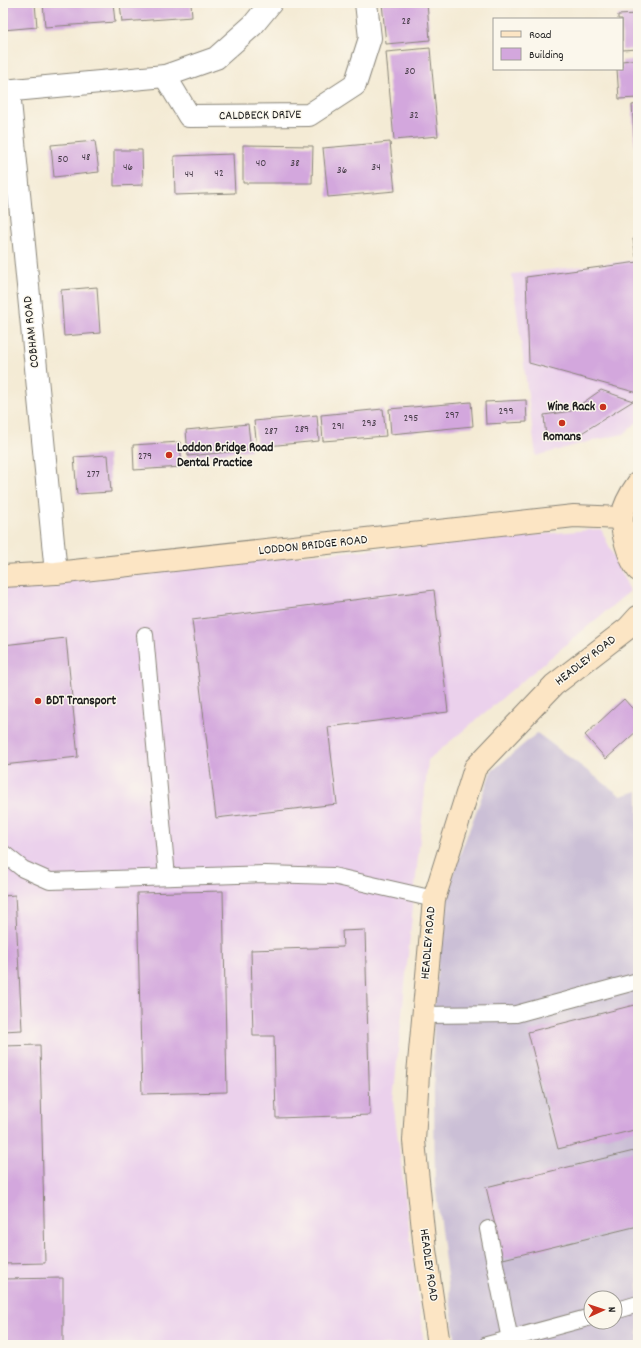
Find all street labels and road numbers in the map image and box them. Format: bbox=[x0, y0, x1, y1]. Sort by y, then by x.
street label: CALDBECK DRIVE bbox=[219, 106, 301, 126]
street label: COBHAM ROAD bbox=[19, 295, 45, 369]
street label: LODDON BRIDGE ROAD bbox=[258, 531, 369, 561]
street label: HEADLEY ROAD bbox=[551, 631, 621, 691]
street label: HEADLEY ROAD bbox=[416, 906, 442, 980]
street label: HEADLEY ROAD bbox=[414, 1228, 443, 1303]

